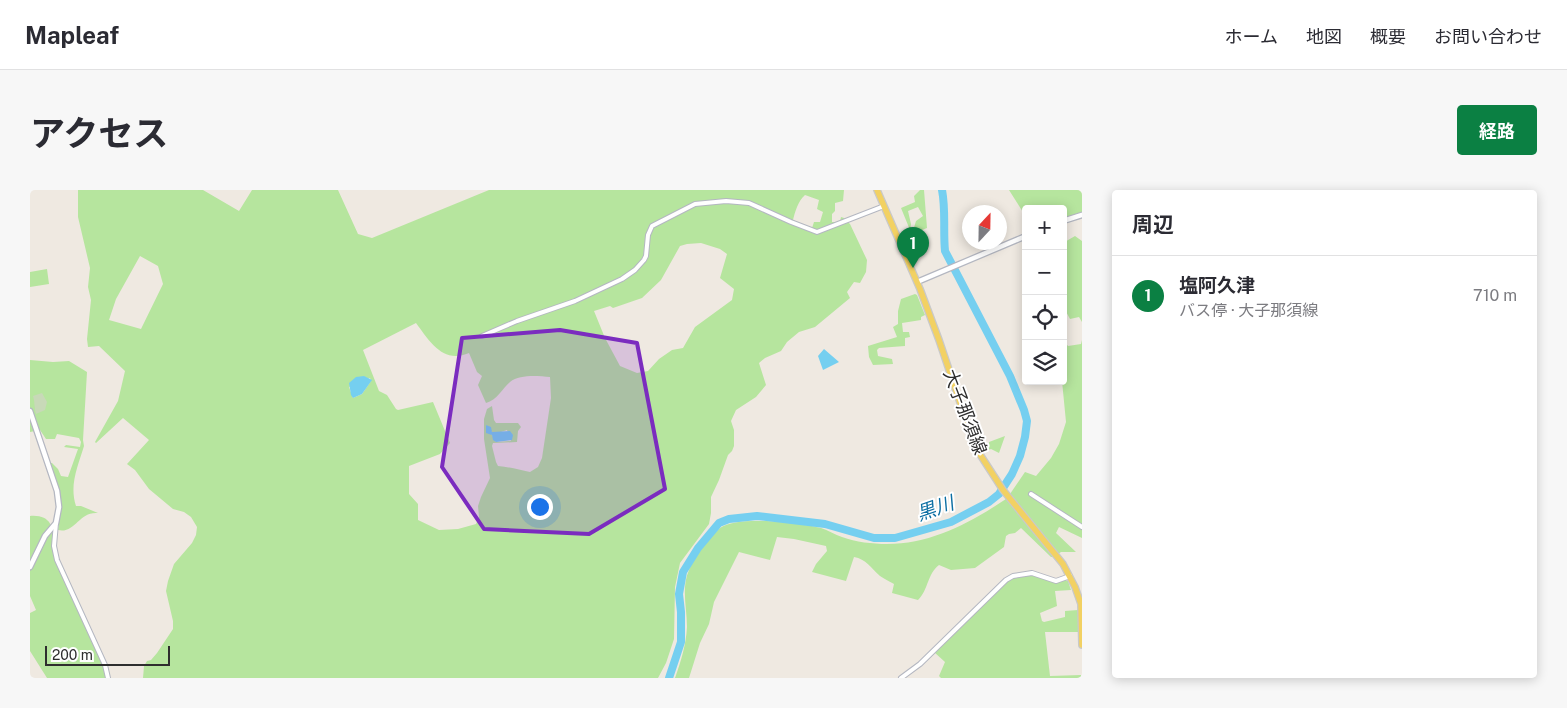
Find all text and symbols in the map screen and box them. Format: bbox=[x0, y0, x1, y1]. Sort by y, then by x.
text: Mapleaf bbox=[25, 21, 119, 49]
text: ホーム bbox=[1225, 26, 1278, 47]
text: 地図 bbox=[1306, 26, 1342, 47]
text: 概要 bbox=[1370, 26, 1406, 47]
text: お問い合わせ bbox=[1434, 26, 1542, 47]
button: 経路 bbox=[1457, 105, 1537, 155]
text: アクセス bbox=[30, 113, 168, 154]
north arrow bbox=[962, 205, 1007, 250]
map controls bbox=[1022, 205, 1067, 385]
button: + bbox=[1022, 205, 1067, 250]
text: 周辺 bbox=[1132, 212, 1174, 237]
pin: 1 bbox=[897, 227, 929, 268]
button: − bbox=[1022, 250, 1067, 295]
text: 塩阿久津 bbox=[1179, 274, 1255, 296]
text: 1 bbox=[1145, 286, 1151, 305]
text: 710 m bbox=[1473, 286, 1517, 305]
button: locate bbox=[1022, 295, 1067, 340]
text: バス停 · 大子那須線 bbox=[1179, 301, 1318, 320]
button: layers bbox=[1022, 340, 1067, 385]
street label: 大子那須線 bbox=[940, 366, 991, 458]
water label: 黒川 bbox=[913, 491, 958, 525]
your location bbox=[527, 494, 553, 520]
scale bar bbox=[45, 643, 170, 666]
text: 200 m bbox=[52, 647, 93, 663]

